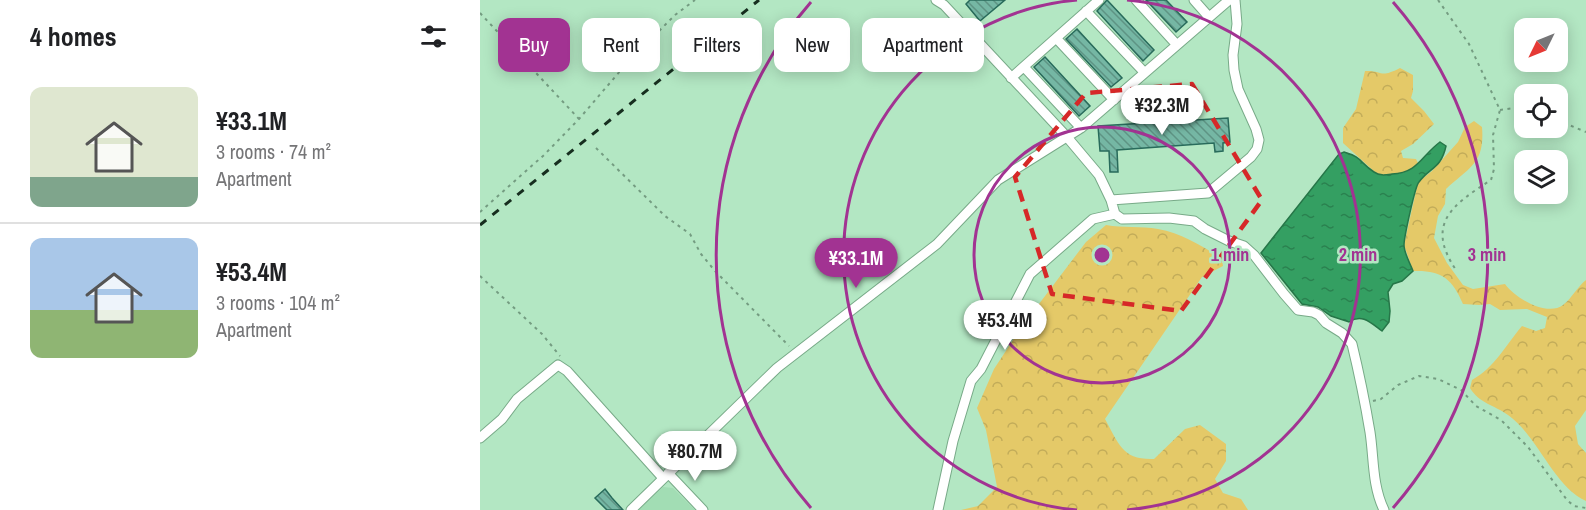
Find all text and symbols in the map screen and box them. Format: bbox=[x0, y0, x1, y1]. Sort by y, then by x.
chip: Buy bbox=[498, 18, 570, 72]
chip: Rent bbox=[582, 18, 660, 72]
chip: Filters bbox=[672, 18, 762, 72]
chip: New bbox=[774, 18, 850, 72]
chip: Apartment bbox=[862, 18, 984, 72]
north arrow bbox=[1514, 18, 1568, 72]
map controls bbox=[1514, 18, 1568, 204]
text: 4 homes bbox=[30, 19, 117, 54]
icon: filters bbox=[417, 20, 450, 53]
button: locate bbox=[1514, 84, 1568, 138]
pin: ¥32.3M bbox=[1113, 85, 1211, 136]
text: ¥32.3M bbox=[1135, 91, 1189, 118]
text: ¥33.1M bbox=[216, 103, 287, 138]
icon: home bbox=[78, 111, 150, 183]
text: 3 rooms · 74 m² bbox=[216, 138, 331, 165]
button: layers bbox=[1514, 150, 1568, 204]
text: Apartment bbox=[216, 165, 292, 192]
pin: ¥33.1M bbox=[807, 238, 905, 289]
text: 1 min bbox=[1211, 242, 1249, 267]
text: 2 min bbox=[1339, 242, 1377, 267]
text: 3 min bbox=[1468, 242, 1506, 267]
text: ¥33.1M bbox=[829, 244, 883, 271]
centre of rings bbox=[1092, 245, 1112, 265]
text: ¥53.4M bbox=[216, 254, 287, 289]
icon: home bbox=[78, 262, 150, 334]
text: 3 rooms · 104 m² bbox=[216, 289, 340, 316]
pin: ¥53.4M bbox=[956, 300, 1054, 351]
text: ¥53.4M bbox=[978, 306, 1032, 333]
text: Apartment bbox=[216, 316, 292, 343]
pin: ¥80.7M bbox=[646, 431, 744, 482]
text: ¥80.7M bbox=[668, 437, 722, 464]

